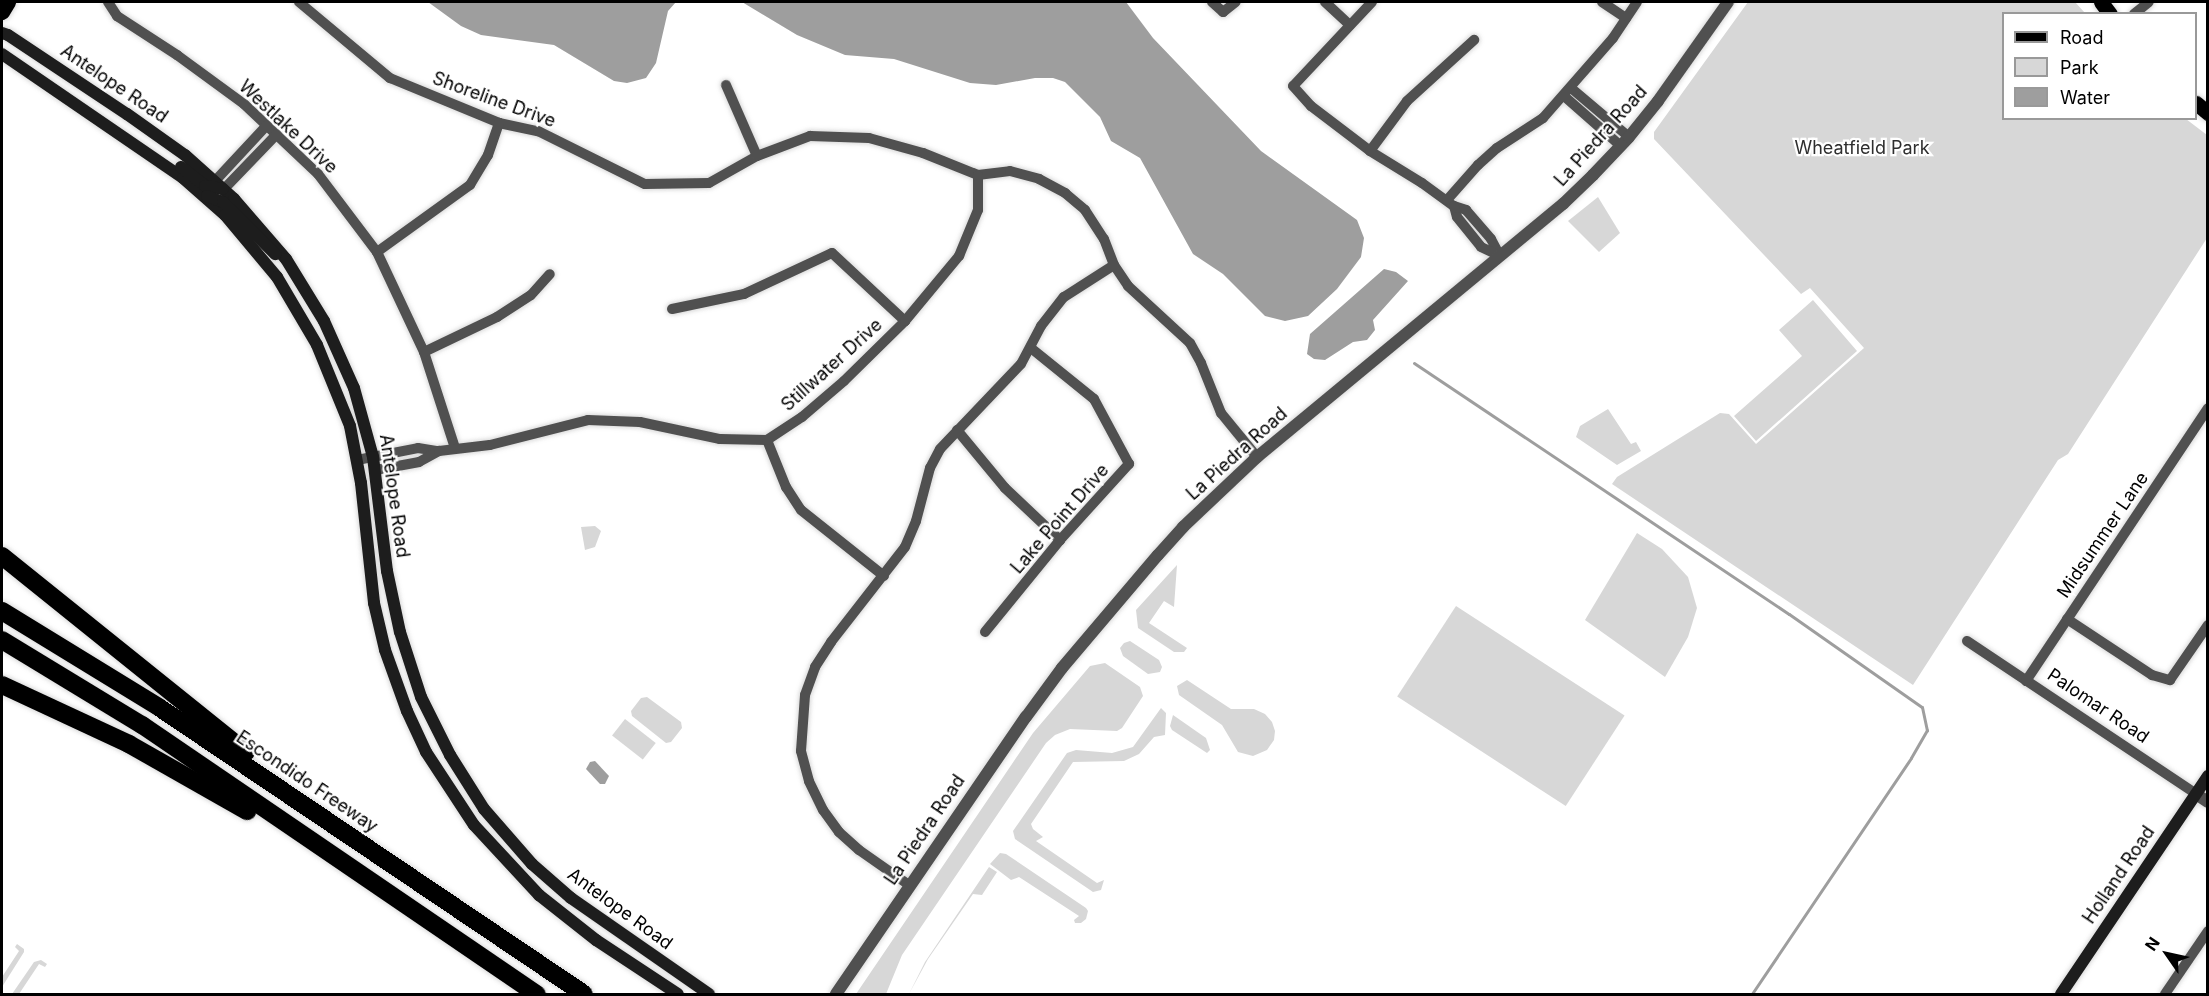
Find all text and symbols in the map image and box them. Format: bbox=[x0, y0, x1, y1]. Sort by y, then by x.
legend bbox=[2002, 12, 2197, 120]
text: Road bbox=[2060, 27, 2103, 48]
street label: Antelope Road bbox=[56, 40, 172, 128]
text: Park bbox=[2060, 57, 2099, 78]
street label: Shoreline Drive bbox=[429, 68, 559, 132]
street label: Westlake Drive bbox=[234, 76, 342, 178]
street label: La Piedra Road bbox=[1550, 81, 1652, 191]
text: Water bbox=[2060, 87, 2110, 108]
park label: Wheatfield Park bbox=[1794, 137, 1930, 159]
street label: Stillwater Drive bbox=[777, 314, 887, 416]
street label: La Piedra Road bbox=[1182, 403, 1292, 505]
street label: Antelope Road bbox=[375, 433, 413, 559]
street label: Lake Point Drive bbox=[1007, 460, 1113, 578]
street label: Midsummer Lane bbox=[2053, 468, 2153, 602]
street label: Palomar Road bbox=[2043, 664, 2153, 748]
street label: Escondido Freeway bbox=[232, 727, 382, 837]
street label: La Piedra Road bbox=[880, 771, 970, 889]
street label: Holland Road bbox=[2078, 822, 2160, 928]
street label: Antelope Road bbox=[563, 864, 677, 954]
north arrow bbox=[2137, 924, 2197, 984]
text: N bbox=[2140, 933, 2164, 955]

